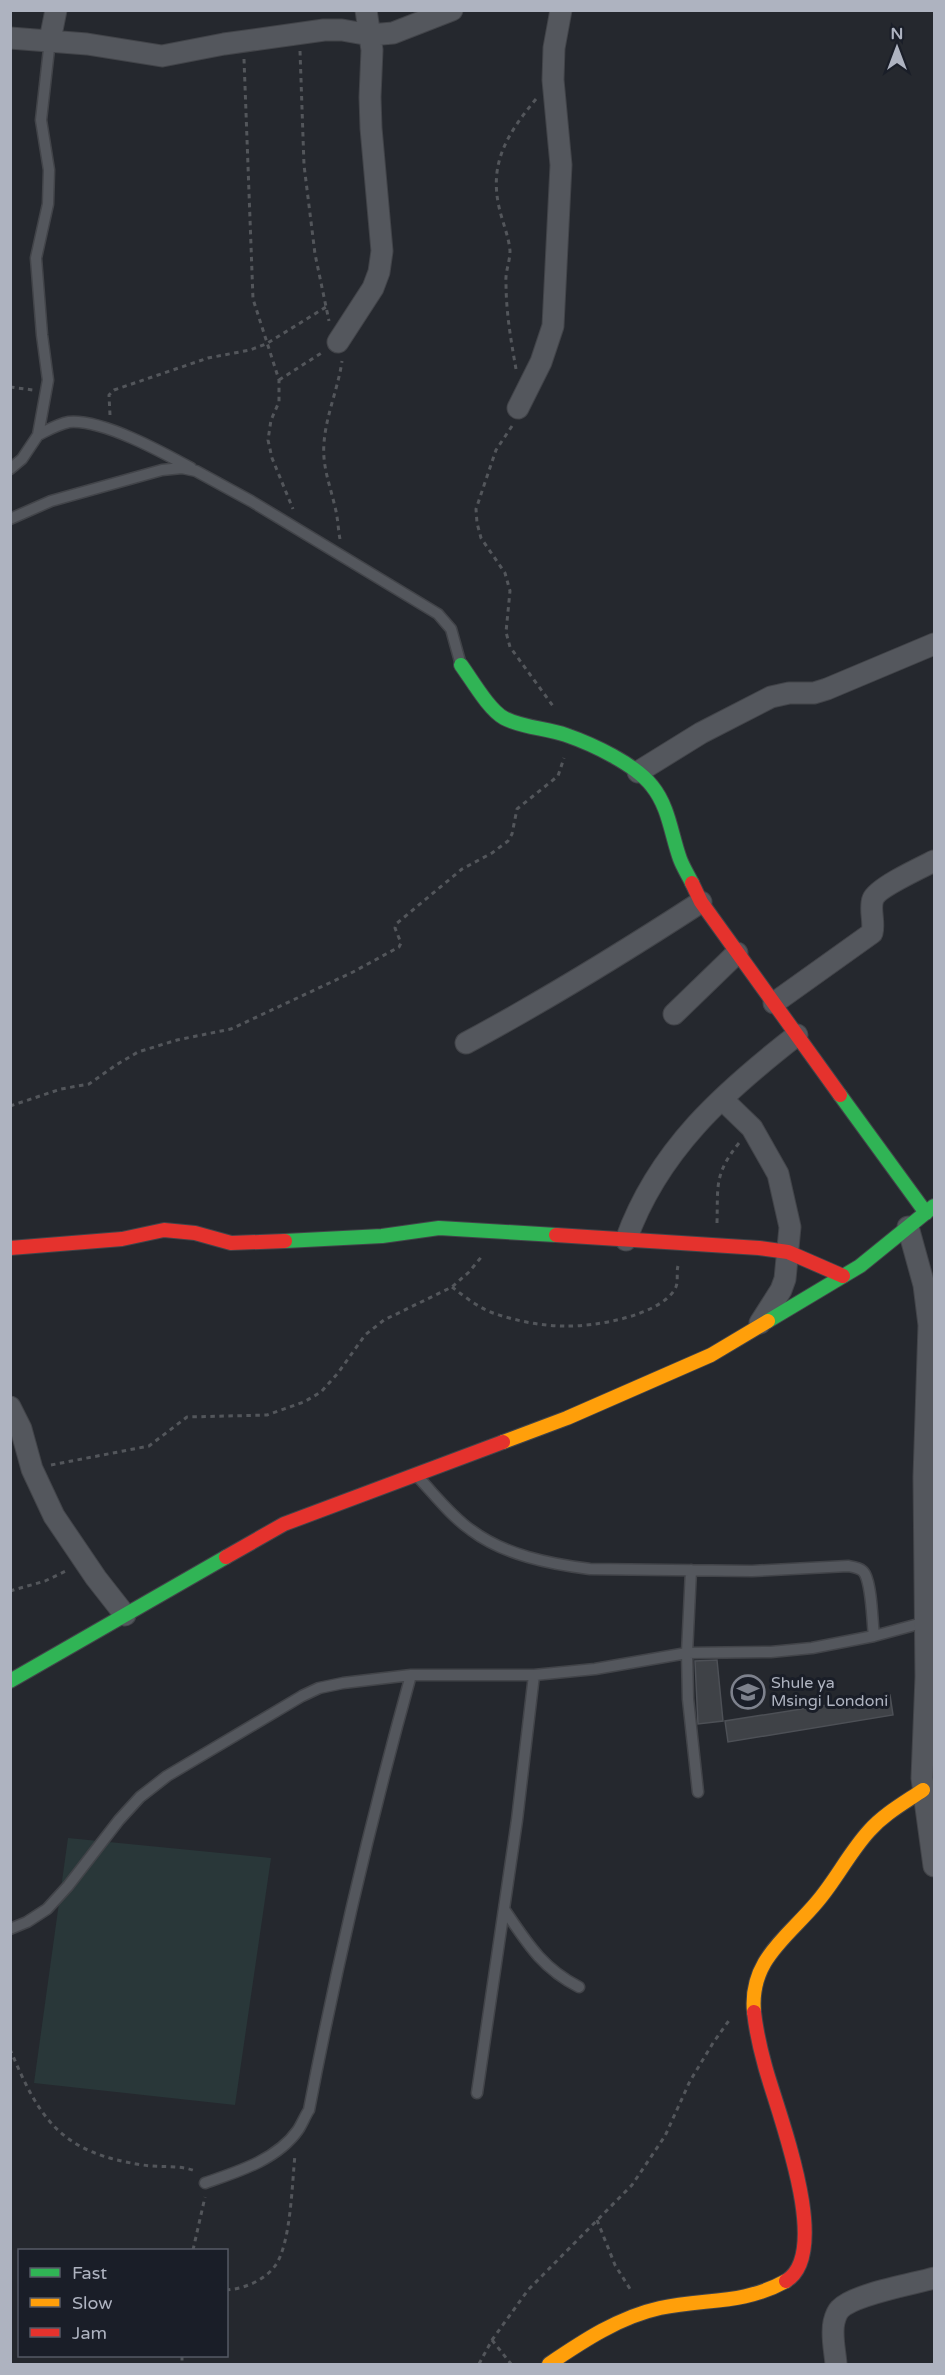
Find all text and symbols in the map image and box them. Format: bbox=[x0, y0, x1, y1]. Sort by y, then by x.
north arrow bbox=[867, 18, 927, 78]
text: N bbox=[891, 24, 903, 44]
place label: Shule ya Msingi Londoni bbox=[771, 1673, 888, 1711]
school or university icon: Shule ya Msingi Londoni bbox=[730, 1674, 766, 1710]
legend bbox=[18, 2249, 228, 2357]
text: Fast bbox=[72, 2262, 107, 2284]
text: Slow bbox=[72, 2292, 113, 2314]
text: Jam bbox=[72, 2322, 107, 2344]

